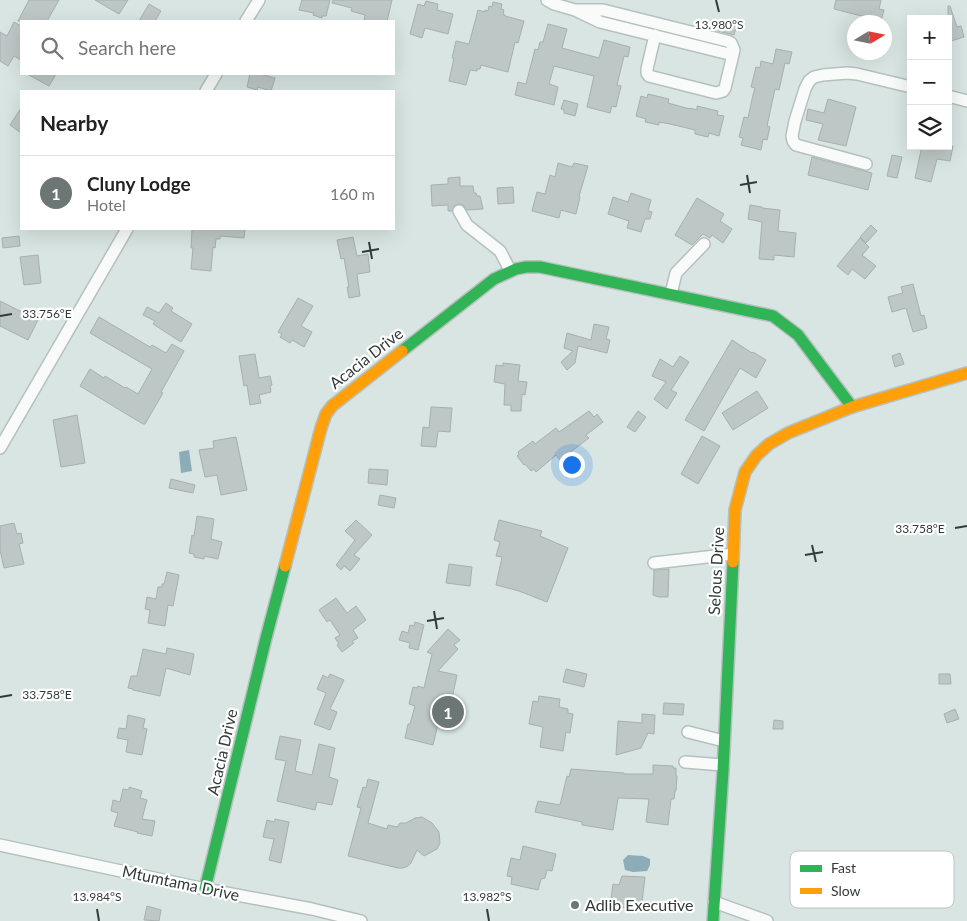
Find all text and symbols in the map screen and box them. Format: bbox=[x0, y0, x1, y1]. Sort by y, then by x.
north arrow bbox=[847, 15, 892, 60]
map controls bbox=[907, 15, 952, 150]
button: + bbox=[907, 15, 952, 60]
text: 13.980°S bbox=[694, 17, 744, 32]
search box bbox=[20, 20, 395, 75]
icon: search bbox=[38, 34, 66, 62]
text: Search here bbox=[78, 36, 176, 59]
button: − bbox=[907, 60, 952, 105]
button: layers bbox=[907, 105, 952, 150]
text: Nearby bbox=[40, 110, 108, 135]
text: Cluny Lodge bbox=[87, 172, 191, 195]
text: 1 bbox=[51, 184, 61, 203]
text: 160 m bbox=[330, 184, 375, 203]
text: Hotel bbox=[87, 195, 126, 214]
text: 33.756°E bbox=[22, 306, 72, 321]
street label: Acacia Drive bbox=[325, 323, 406, 392]
your location bbox=[559, 452, 585, 478]
text: 33.758°E bbox=[895, 521, 945, 536]
street label: Selous Drive bbox=[704, 527, 727, 615]
text: 33.758°E bbox=[22, 687, 72, 702]
pin: 1 bbox=[432, 693, 464, 731]
street label: Acacia Drive bbox=[202, 707, 241, 797]
legend bbox=[790, 851, 954, 908]
text: Fast bbox=[831, 859, 856, 876]
street label: Mtumtama Drive bbox=[121, 861, 241, 904]
text: Slow bbox=[831, 882, 861, 899]
text: 13.984°S bbox=[72, 889, 122, 904]
text: 13.982°S bbox=[462, 889, 512, 904]
place label: Adlib Executive bbox=[585, 895, 693, 914]
marker: Adlib Executive bbox=[569, 899, 581, 911]

